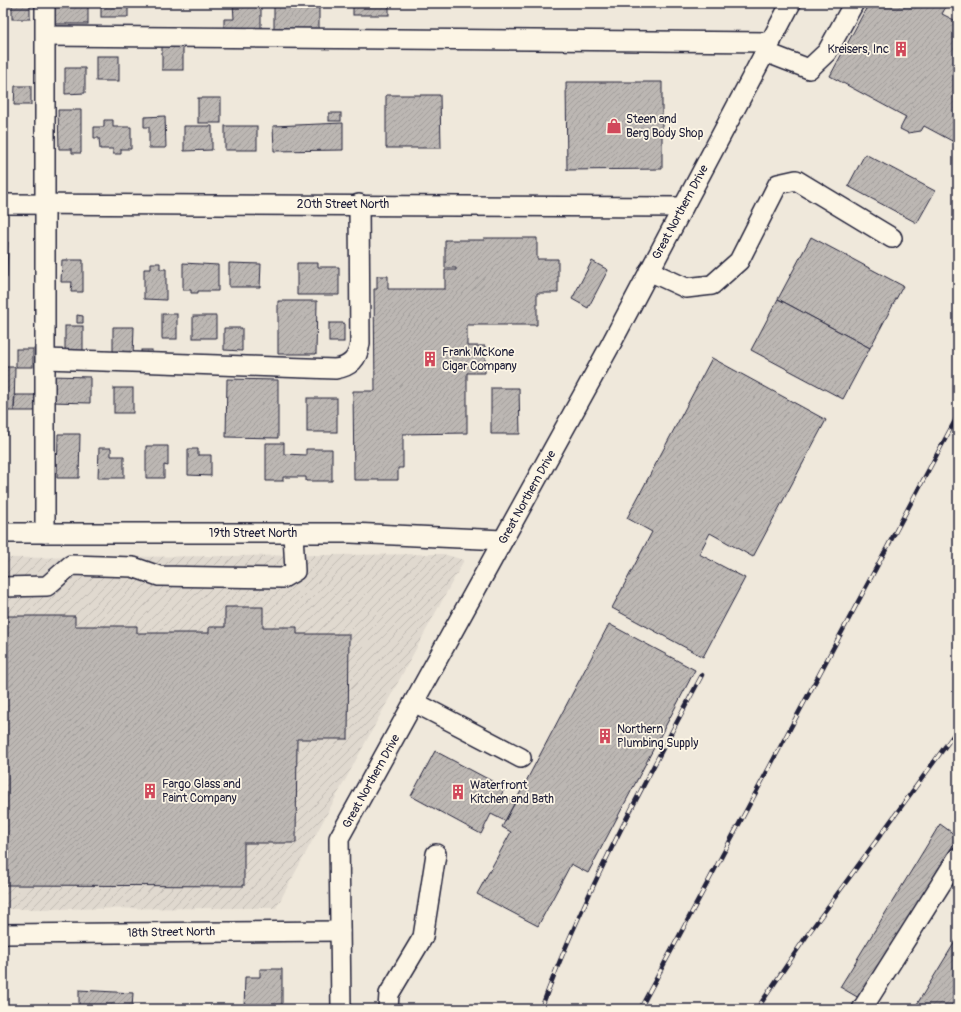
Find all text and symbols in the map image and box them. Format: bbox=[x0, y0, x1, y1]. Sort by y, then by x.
building icon: Kreisers, Inc bbox=[892, 40, 910, 58]
place label: Kreisers, Inc bbox=[827, 42, 889, 57]
place label: Steen and Berg Body Shop bbox=[626, 112, 704, 141]
shop icon: Steen and Berg Body Shop bbox=[605, 117, 623, 135]
street label: Great Northern Drive bbox=[649, 162, 712, 262]
street label: 20th Street North bbox=[297, 197, 390, 212]
place label: Frank McKone Cigar Company bbox=[442, 345, 517, 374]
building icon: Frank McKone Cigar Company bbox=[421, 350, 439, 368]
street label: Great Northern Drive bbox=[495, 448, 560, 547]
street label: 19th Street North bbox=[209, 526, 298, 541]
place label: Northern Plumbing Supply bbox=[617, 722, 699, 751]
building icon: Northern Plumbing Supply bbox=[596, 727, 614, 745]
street label: Great Northern Drive bbox=[339, 732, 404, 831]
place label: Fargo Glass and Paint Company bbox=[162, 777, 241, 806]
place label: Waterfront Kitchen and Bath bbox=[470, 778, 554, 807]
building icon: Fargo Glass and Paint Company bbox=[141, 782, 159, 800]
building icon: Waterfront Kitchen and Bath bbox=[449, 783, 467, 801]
street label: 18th Street North bbox=[127, 924, 216, 941]

